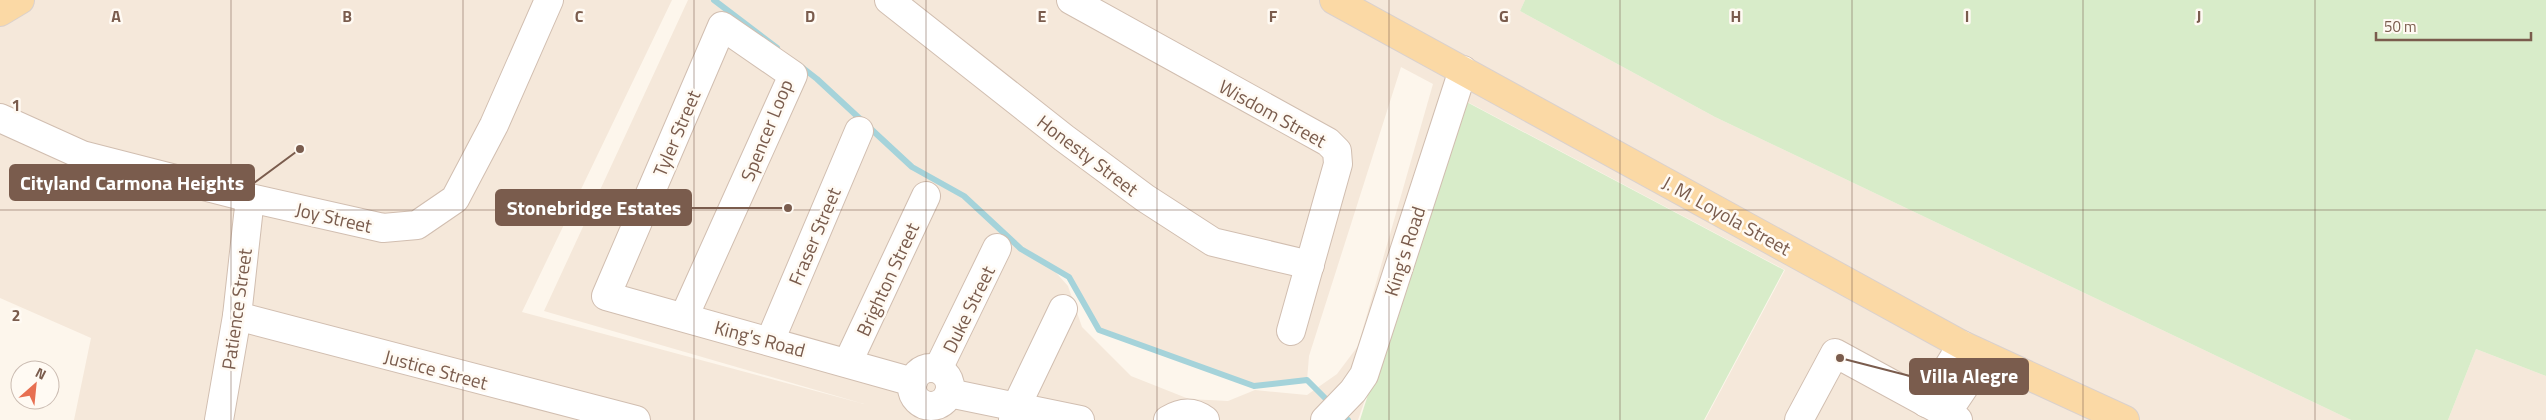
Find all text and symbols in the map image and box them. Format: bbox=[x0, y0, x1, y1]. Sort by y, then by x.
text: A bbox=[111, 4, 121, 28]
text: B bbox=[342, 4, 352, 28]
text: C bbox=[575, 4, 584, 28]
text: D bbox=[805, 4, 815, 28]
text: E bbox=[1038, 4, 1047, 28]
text: F bbox=[1269, 4, 1278, 28]
text: G bbox=[1499, 4, 1509, 28]
text: H bbox=[1731, 4, 1741, 28]
text: I bbox=[1965, 4, 1969, 28]
text: J bbox=[2197, 4, 2201, 28]
scale bar bbox=[2376, 10, 2531, 42]
text: 50 m bbox=[2384, 15, 2417, 38]
street label: Wisdom Street bbox=[1214, 71, 1332, 155]
street label: Spencer Loop bbox=[732, 75, 800, 185]
street label: Tyler Street bbox=[645, 85, 707, 181]
text: 1 bbox=[12, 93, 20, 117]
street label: Honesty Street bbox=[1031, 107, 1145, 203]
callout: Cityland Carmona Heights bbox=[10, 165, 254, 200]
text: Cityland Carmona Heights bbox=[20, 167, 244, 198]
street label: J. M. Loyola Street bbox=[1657, 168, 1797, 262]
street label: Fraser Street bbox=[780, 182, 848, 289]
callout: Stonebridge Estates bbox=[496, 190, 691, 225]
text: Stonebridge Estates bbox=[507, 192, 681, 223]
street label: Joy Street bbox=[293, 194, 375, 240]
street label: King's Road bbox=[1376, 202, 1432, 300]
street label: Brighton Street bbox=[848, 217, 926, 341]
street label: Patience Street bbox=[213, 246, 259, 372]
street label: Duke Street bbox=[934, 260, 1002, 358]
text: 2 bbox=[12, 303, 20, 327]
street label: King's Road bbox=[711, 312, 809, 364]
street label: Justice Street bbox=[381, 341, 491, 397]
callout: Villa Alegre bbox=[1910, 359, 2028, 394]
north arrow bbox=[10, 360, 60, 410]
text: Villa Alegre bbox=[1920, 360, 2018, 391]
text: N bbox=[32, 361, 50, 385]

